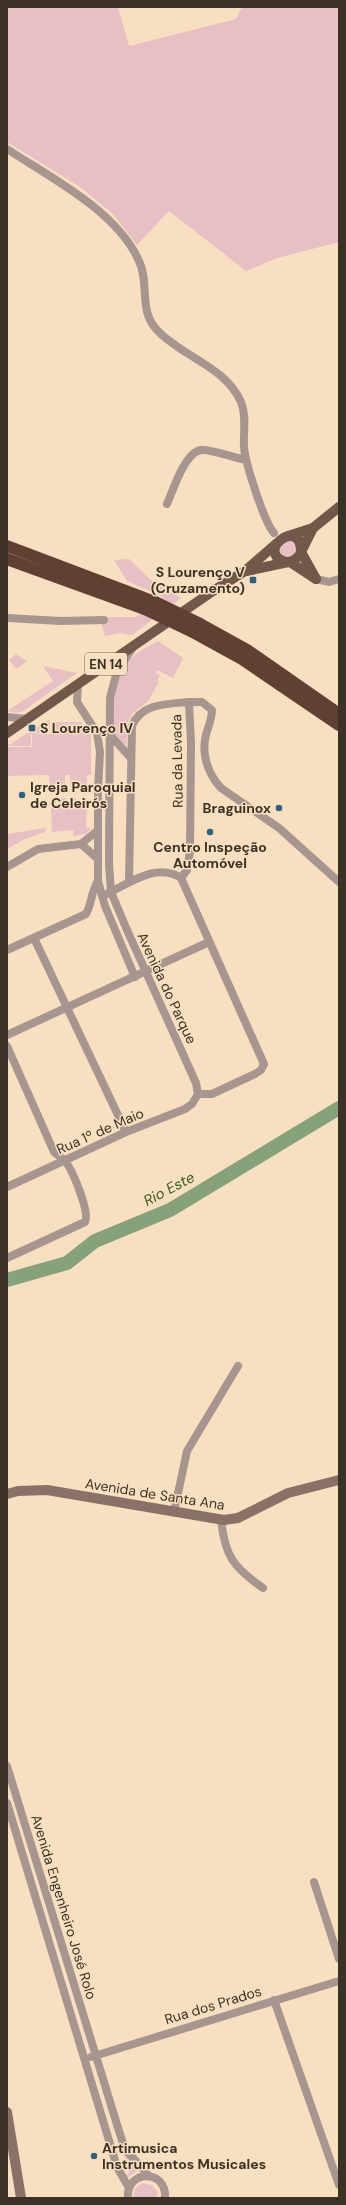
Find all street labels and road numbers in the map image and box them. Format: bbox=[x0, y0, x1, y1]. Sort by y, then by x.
road number: EN 14 bbox=[85, 653, 127, 675]
street label: Rua da Levada bbox=[167, 714, 187, 808]
street label: Avenida do Parque bbox=[133, 929, 201, 1047]
street label: Rua 1º de Maio bbox=[54, 1104, 146, 1158]
street label: Avenida de Santa Ana bbox=[84, 1474, 226, 1514]
street label: Avenida Engenheiro José Rolo bbox=[27, 1812, 101, 2002]
street label: Rua dos Prados bbox=[162, 1982, 264, 2028]

